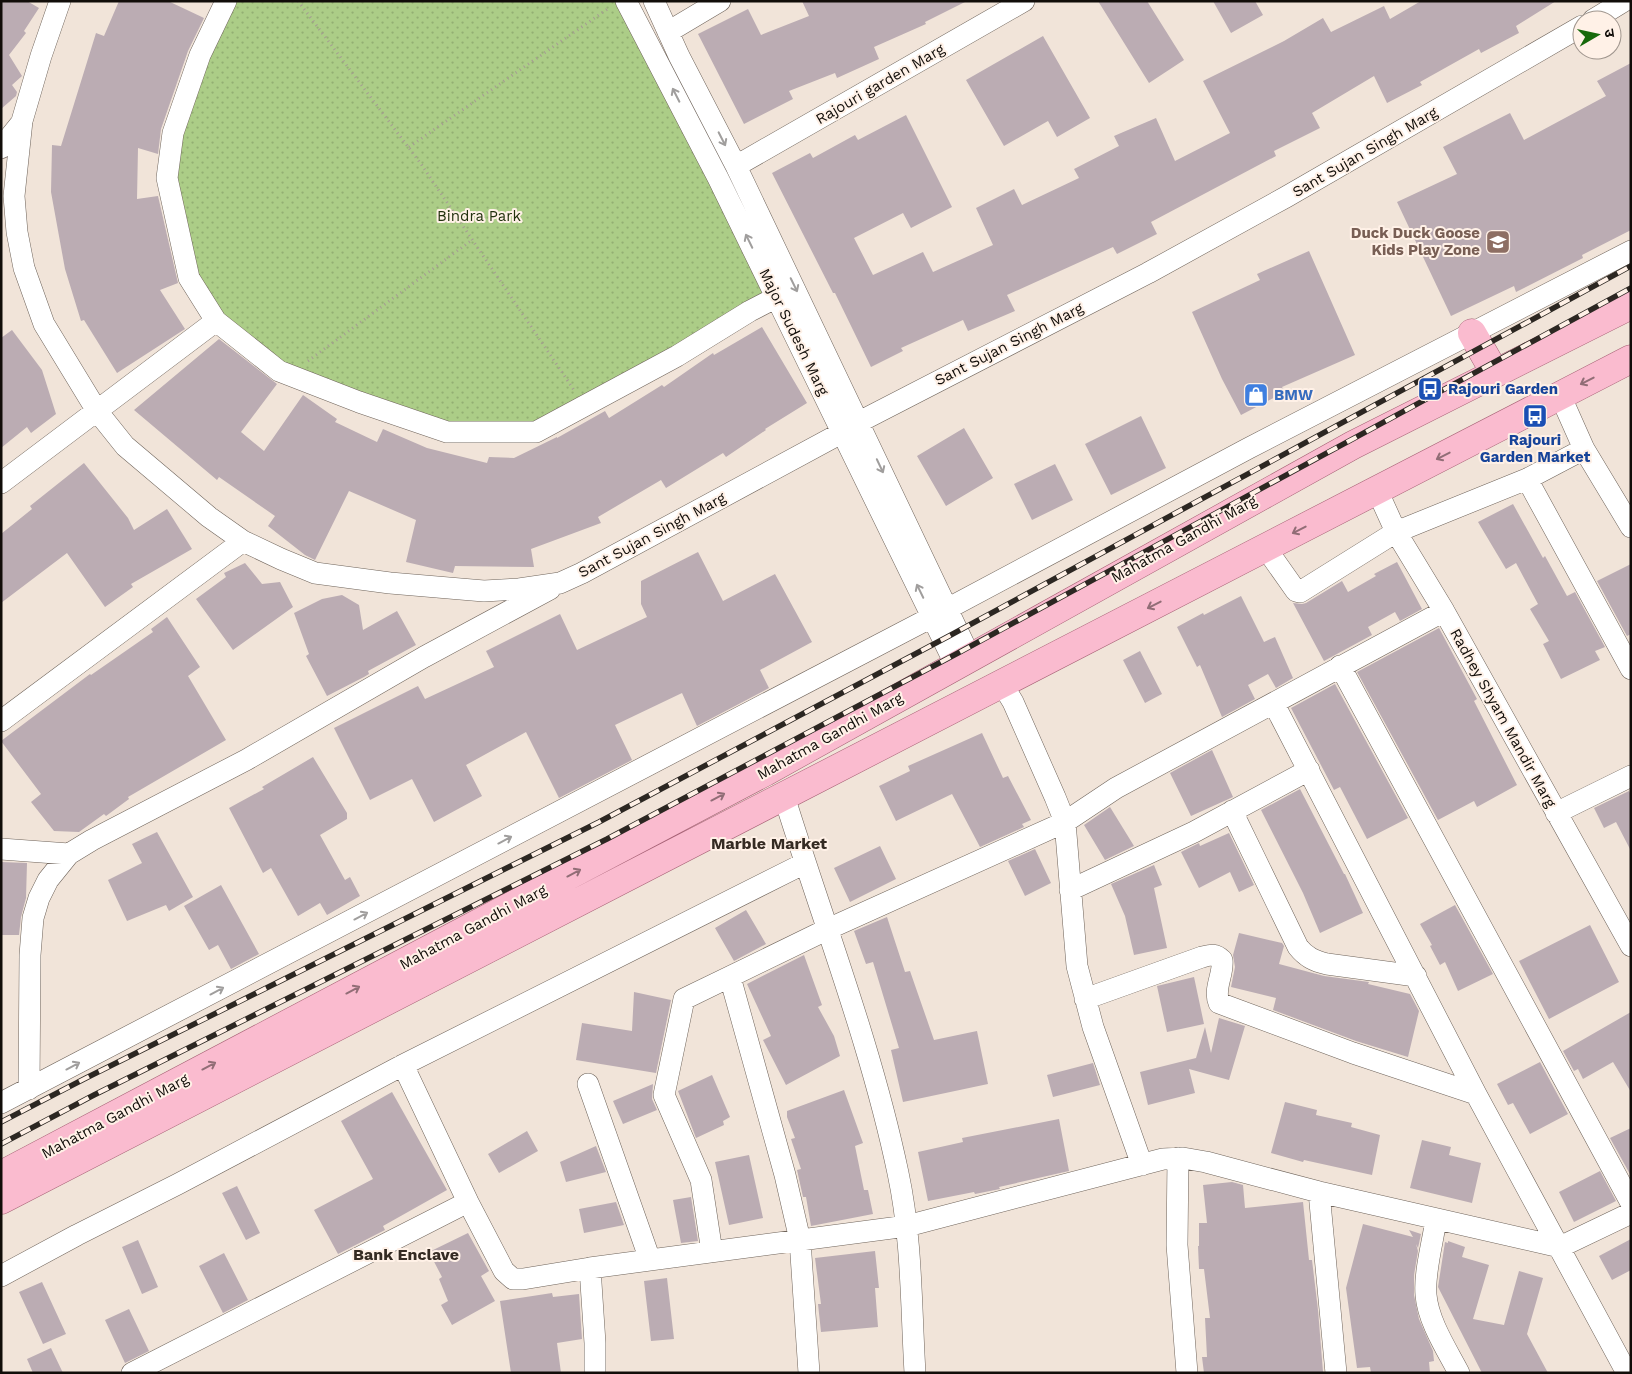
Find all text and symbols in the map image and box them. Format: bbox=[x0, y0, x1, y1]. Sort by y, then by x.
north arrow bbox=[1572, 10, 1622, 60]
text: उ bbox=[1601, 28, 1619, 39]
street label: Rajouri garden Marg bbox=[812, 40, 948, 128]
one-way arrow bbox=[671, 88, 681, 103]
street label: Sant Sujan Singh Marg bbox=[1289, 103, 1441, 201]
one-way arrow bbox=[718, 131, 727, 146]
park label: Bindra Park bbox=[437, 207, 521, 225]
place label: Duck Duck Goose Kids Play Zone bbox=[1351, 224, 1480, 259]
school or university icon: Duck Duck Goose Kids Play Zone bbox=[1485, 229, 1511, 255]
one-way arrow bbox=[744, 233, 754, 248]
street label: Major Sudesh Marg bbox=[755, 266, 833, 399]
one-way arrow bbox=[789, 277, 799, 292]
street label: Sant Sujan Singh Marg bbox=[932, 299, 1086, 389]
bus stop icon: Rajouri Garden bbox=[1417, 376, 1443, 402]
one-way arrow bbox=[1580, 376, 1595, 386]
place label: Rajouri Garden bbox=[1448, 380, 1558, 398]
shop icon: BMW bbox=[1243, 382, 1269, 408]
place label: BMW bbox=[1274, 386, 1313, 404]
bus stop icon: Rajouri Garden Market bbox=[1522, 403, 1548, 429]
place label: Rajouri Garden Market bbox=[1480, 431, 1591, 466]
one-way arrow bbox=[1436, 452, 1451, 461]
one-way arrow bbox=[876, 458, 885, 473]
street label: Sant Sujan Singh Marg bbox=[575, 488, 729, 582]
street label: Mahatma Gandhi Marg bbox=[1108, 491, 1260, 587]
one-way arrow bbox=[1291, 525, 1306, 535]
one-way arrow bbox=[914, 584, 924, 599]
one-way arrow bbox=[1147, 600, 1162, 610]
street label: Radhey Shyam Mandir Marg bbox=[1446, 625, 1560, 811]
street label: Mahatma Gandhi Marg bbox=[754, 688, 906, 784]
one-way arrow bbox=[710, 792, 725, 802]
district label: Marble Market bbox=[711, 834, 827, 853]
one-way arrow bbox=[497, 835, 511, 845]
one-way arrow bbox=[566, 868, 581, 877]
street label: Mahatma Gandhi Marg bbox=[396, 881, 550, 973]
one-way arrow bbox=[353, 911, 368, 921]
one-way arrow bbox=[345, 985, 360, 994]
one-way arrow bbox=[209, 986, 224, 996]
one-way arrow bbox=[65, 1061, 80, 1071]
one-way arrow bbox=[201, 1061, 216, 1070]
street label: Mahatma Gandhi Marg bbox=[38, 1070, 192, 1162]
district label: Bank Enclave bbox=[353, 1245, 459, 1264]

